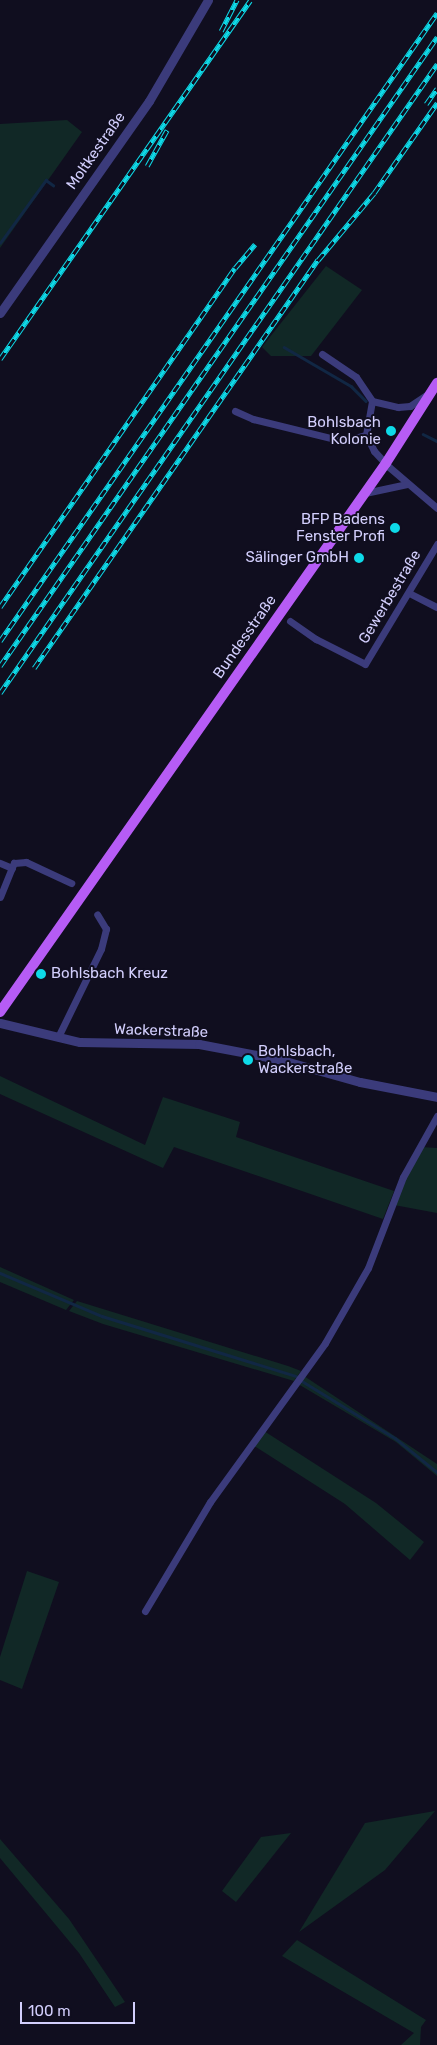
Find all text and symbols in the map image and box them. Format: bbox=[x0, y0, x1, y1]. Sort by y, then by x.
street label: Moltkestraße bbox=[63, 109, 129, 193]
place label: Bohlsbach Kolonie bbox=[307, 413, 381, 448]
marker: Bohlsbach Kolonie bbox=[385, 425, 397, 437]
place label: BFP Badens Fenster Profi bbox=[296, 510, 385, 545]
marker: BFP Badens Fenster Profi bbox=[389, 522, 401, 534]
street label: Gewerbestraße bbox=[355, 547, 425, 647]
place label: Sälinger GmbH bbox=[245, 549, 349, 567]
marker: Sälinger GmbH bbox=[353, 552, 365, 564]
street label: Bundesstraße bbox=[210, 592, 280, 682]
place label: Bohlsbach Kreuz bbox=[51, 965, 168, 983]
marker: Bohlsbach Kreuz bbox=[35, 968, 47, 980]
street label: Wackerstraße bbox=[114, 1020, 208, 1042]
place label: Bohlsbach, Wackerstraße bbox=[258, 1042, 352, 1077]
marker: Bohlsbach, Wackerstraße bbox=[242, 1054, 254, 1066]
scale bar bbox=[22, 1992, 138, 2024]
text: 100 m bbox=[28, 2002, 70, 2020]

